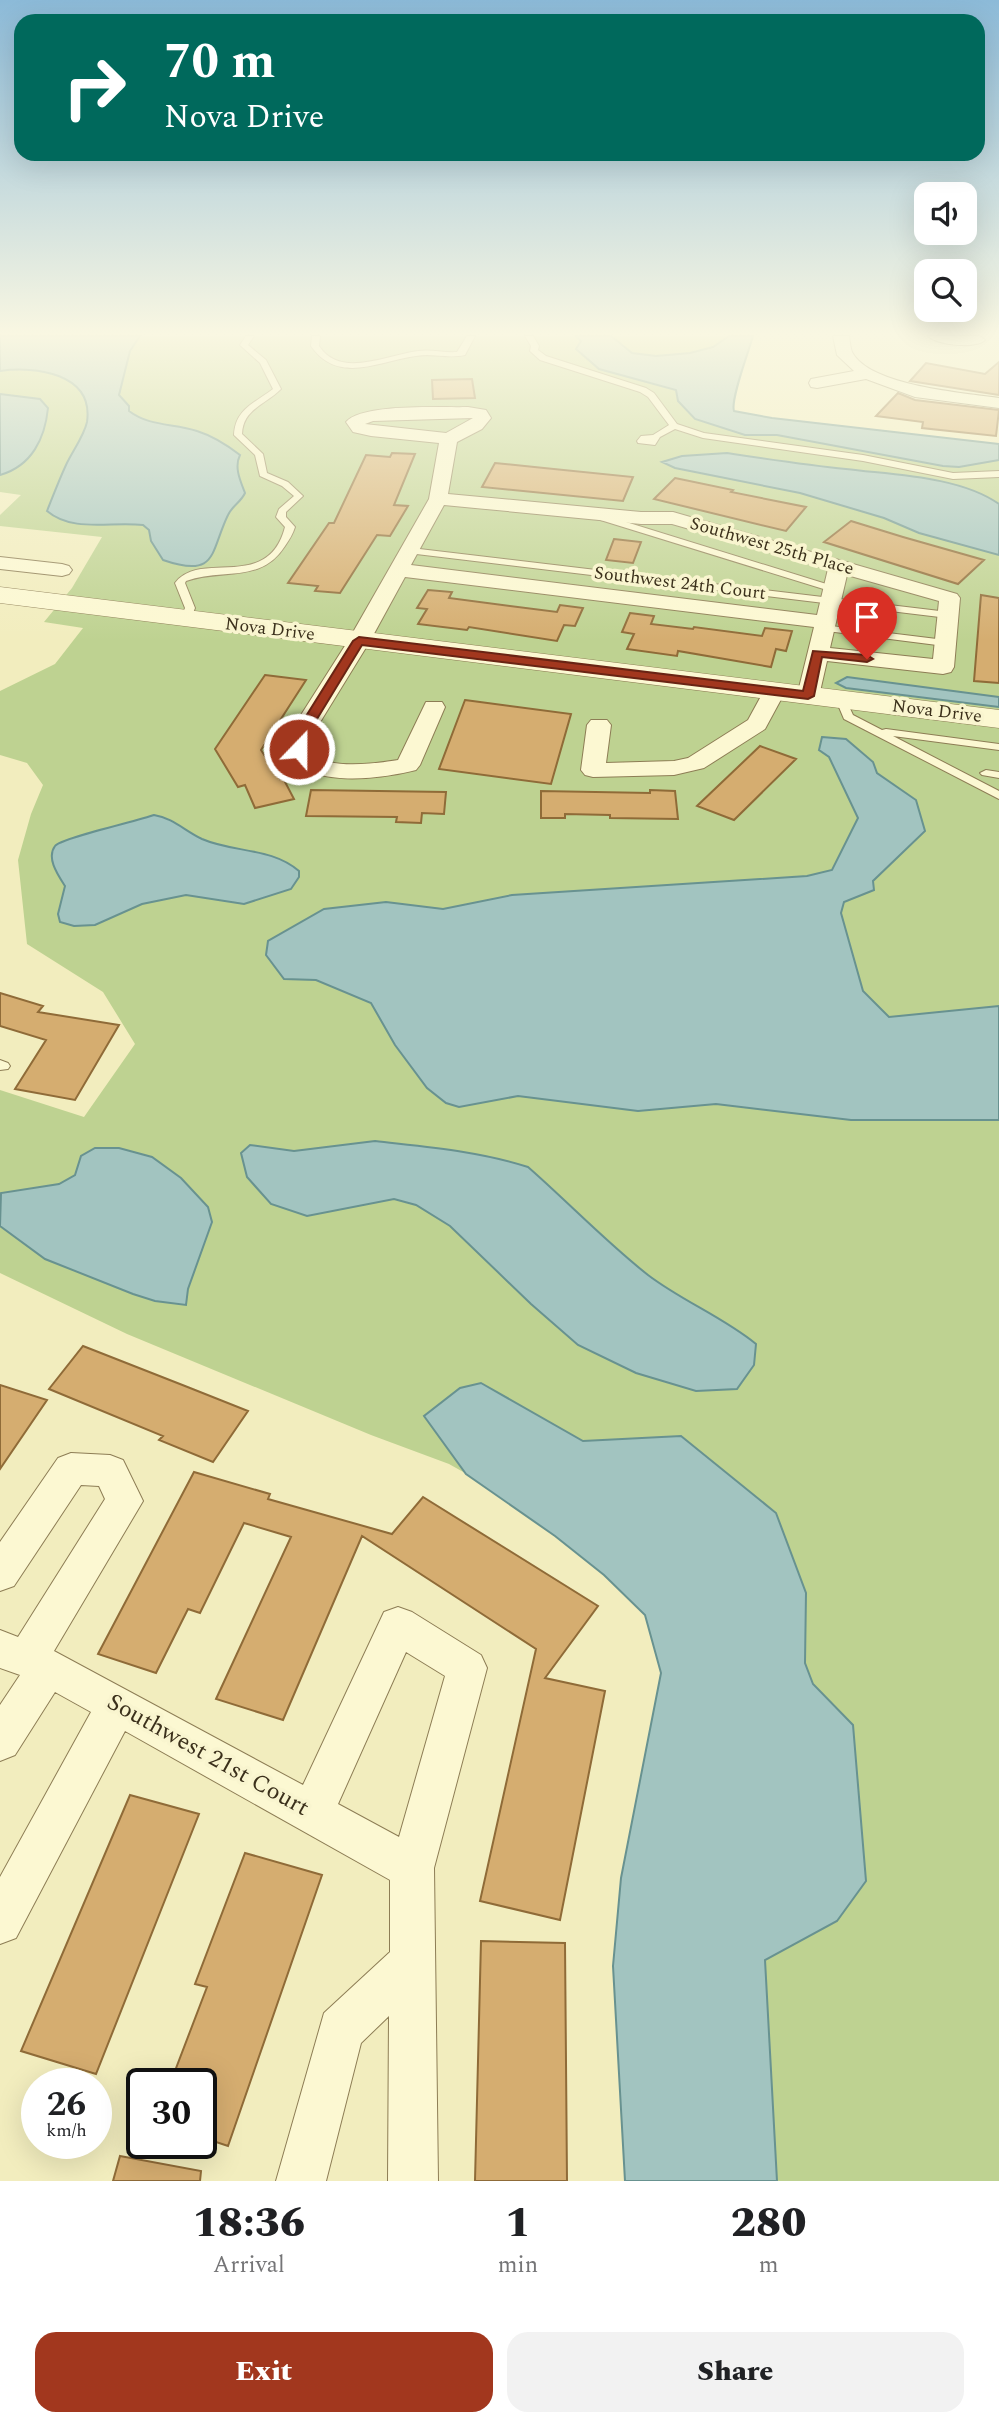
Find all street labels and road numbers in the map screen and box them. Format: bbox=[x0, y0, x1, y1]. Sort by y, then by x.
street label: Southwest 25th Place bbox=[687, 510, 857, 582]
street label: Southwest 24th Court bbox=[593, 559, 767, 607]
street label: Nova Drive bbox=[224, 610, 316, 648]
street label: Nova Drive bbox=[891, 692, 983, 730]
street label: Southwest 21st Court bbox=[100, 1684, 316, 1826]

